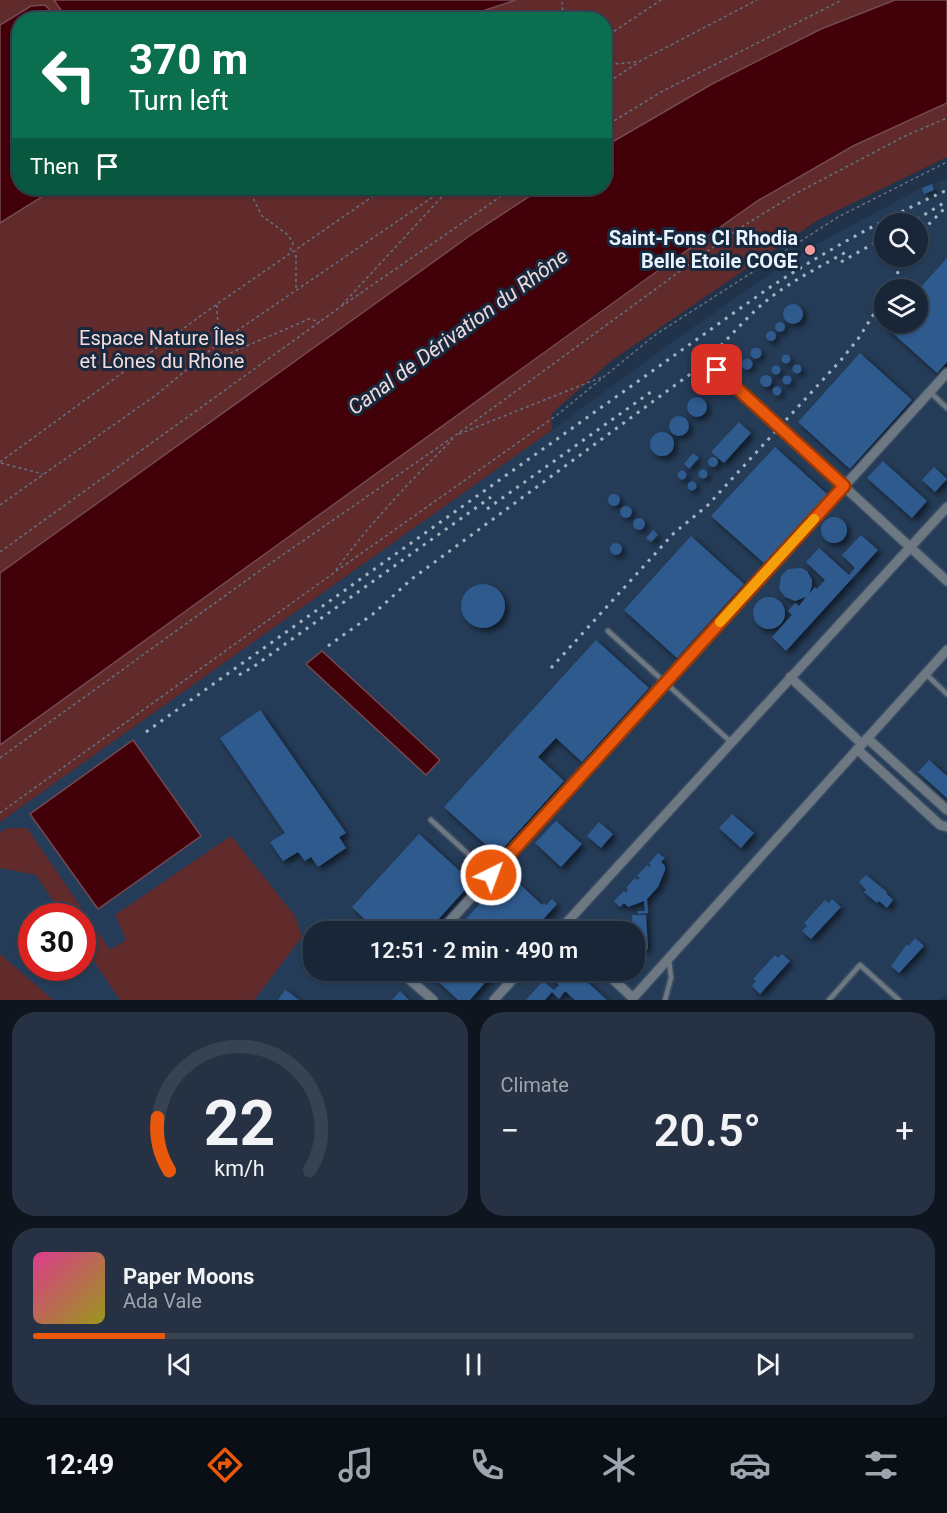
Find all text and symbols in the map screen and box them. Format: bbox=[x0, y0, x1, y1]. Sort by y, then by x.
text: 370 m bbox=[129, 35, 248, 84]
icon: left bbox=[30, 36, 108, 114]
text: Turn left bbox=[129, 85, 229, 117]
icon: arrive bbox=[91, 150, 124, 183]
text: Then bbox=[30, 154, 79, 179]
map controls bbox=[874, 213, 928, 333]
button: search bbox=[874, 213, 928, 267]
place label: Saint-Fons CI Rhodia Belle Etoile COGE bbox=[609, 226, 798, 273]
marker: Saint-Fons CI Rhodia Belle Etoile COGE bbox=[803, 243, 817, 257]
water label: Canal de Dérivation du Rhône bbox=[343, 244, 573, 420]
button: layers bbox=[874, 279, 928, 333]
park label: Espace Nature Îles et Lônes du Rhône bbox=[79, 326, 245, 373]
pin bbox=[691, 344, 742, 395]
icon: arrive bbox=[700, 353, 733, 386]
position arrow bbox=[459, 843, 523, 907]
speed limit sign: 30 bbox=[18, 903, 96, 981]
text: 12:51 · 2 min · 490 m bbox=[370, 938, 578, 963]
text: Climate bbox=[501, 1073, 569, 1097]
text: 22 bbox=[204, 1087, 276, 1160]
text: 20.5° bbox=[654, 1104, 761, 1157]
text: − bbox=[501, 1111, 519, 1150]
text: + bbox=[895, 1111, 914, 1150]
text: km/h bbox=[215, 1156, 265, 1181]
text: Paper Moons bbox=[123, 1264, 254, 1289]
text: Ada Vale bbox=[123, 1289, 202, 1313]
icon: previous bbox=[163, 1348, 196, 1381]
icon: pause bbox=[457, 1348, 490, 1381]
icon: next bbox=[751, 1348, 784, 1381]
icon: directions bbox=[204, 1444, 246, 1486]
icon: music bbox=[335, 1444, 377, 1486]
icon: phone bbox=[466, 1444, 508, 1486]
icon: climate bbox=[598, 1444, 640, 1486]
icon: car bbox=[729, 1444, 771, 1486]
icon: filters bbox=[860, 1444, 902, 1486]
text: 12:49 bbox=[45, 1449, 114, 1481]

